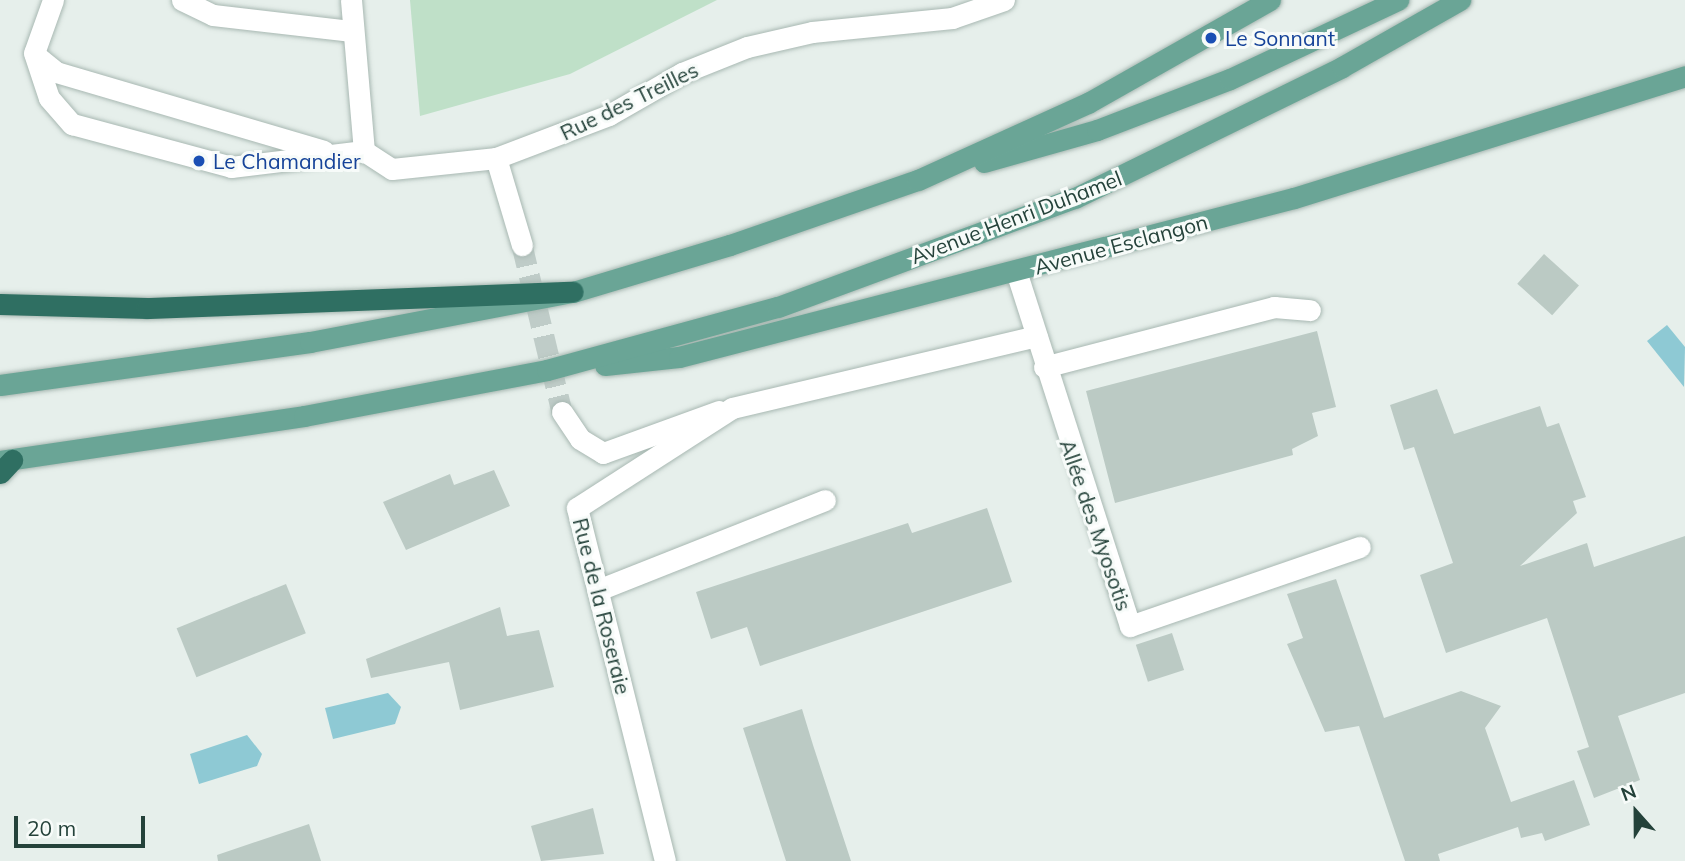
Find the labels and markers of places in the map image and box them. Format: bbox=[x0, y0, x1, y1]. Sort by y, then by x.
place label: Le Sonnant bbox=[1225, 25, 1335, 51]
marker: Le Sonnant bbox=[1203, 30, 1219, 46]
place label: Le Chamandier bbox=[213, 148, 361, 174]
marker: Le Chamandier bbox=[191, 153, 207, 169]

